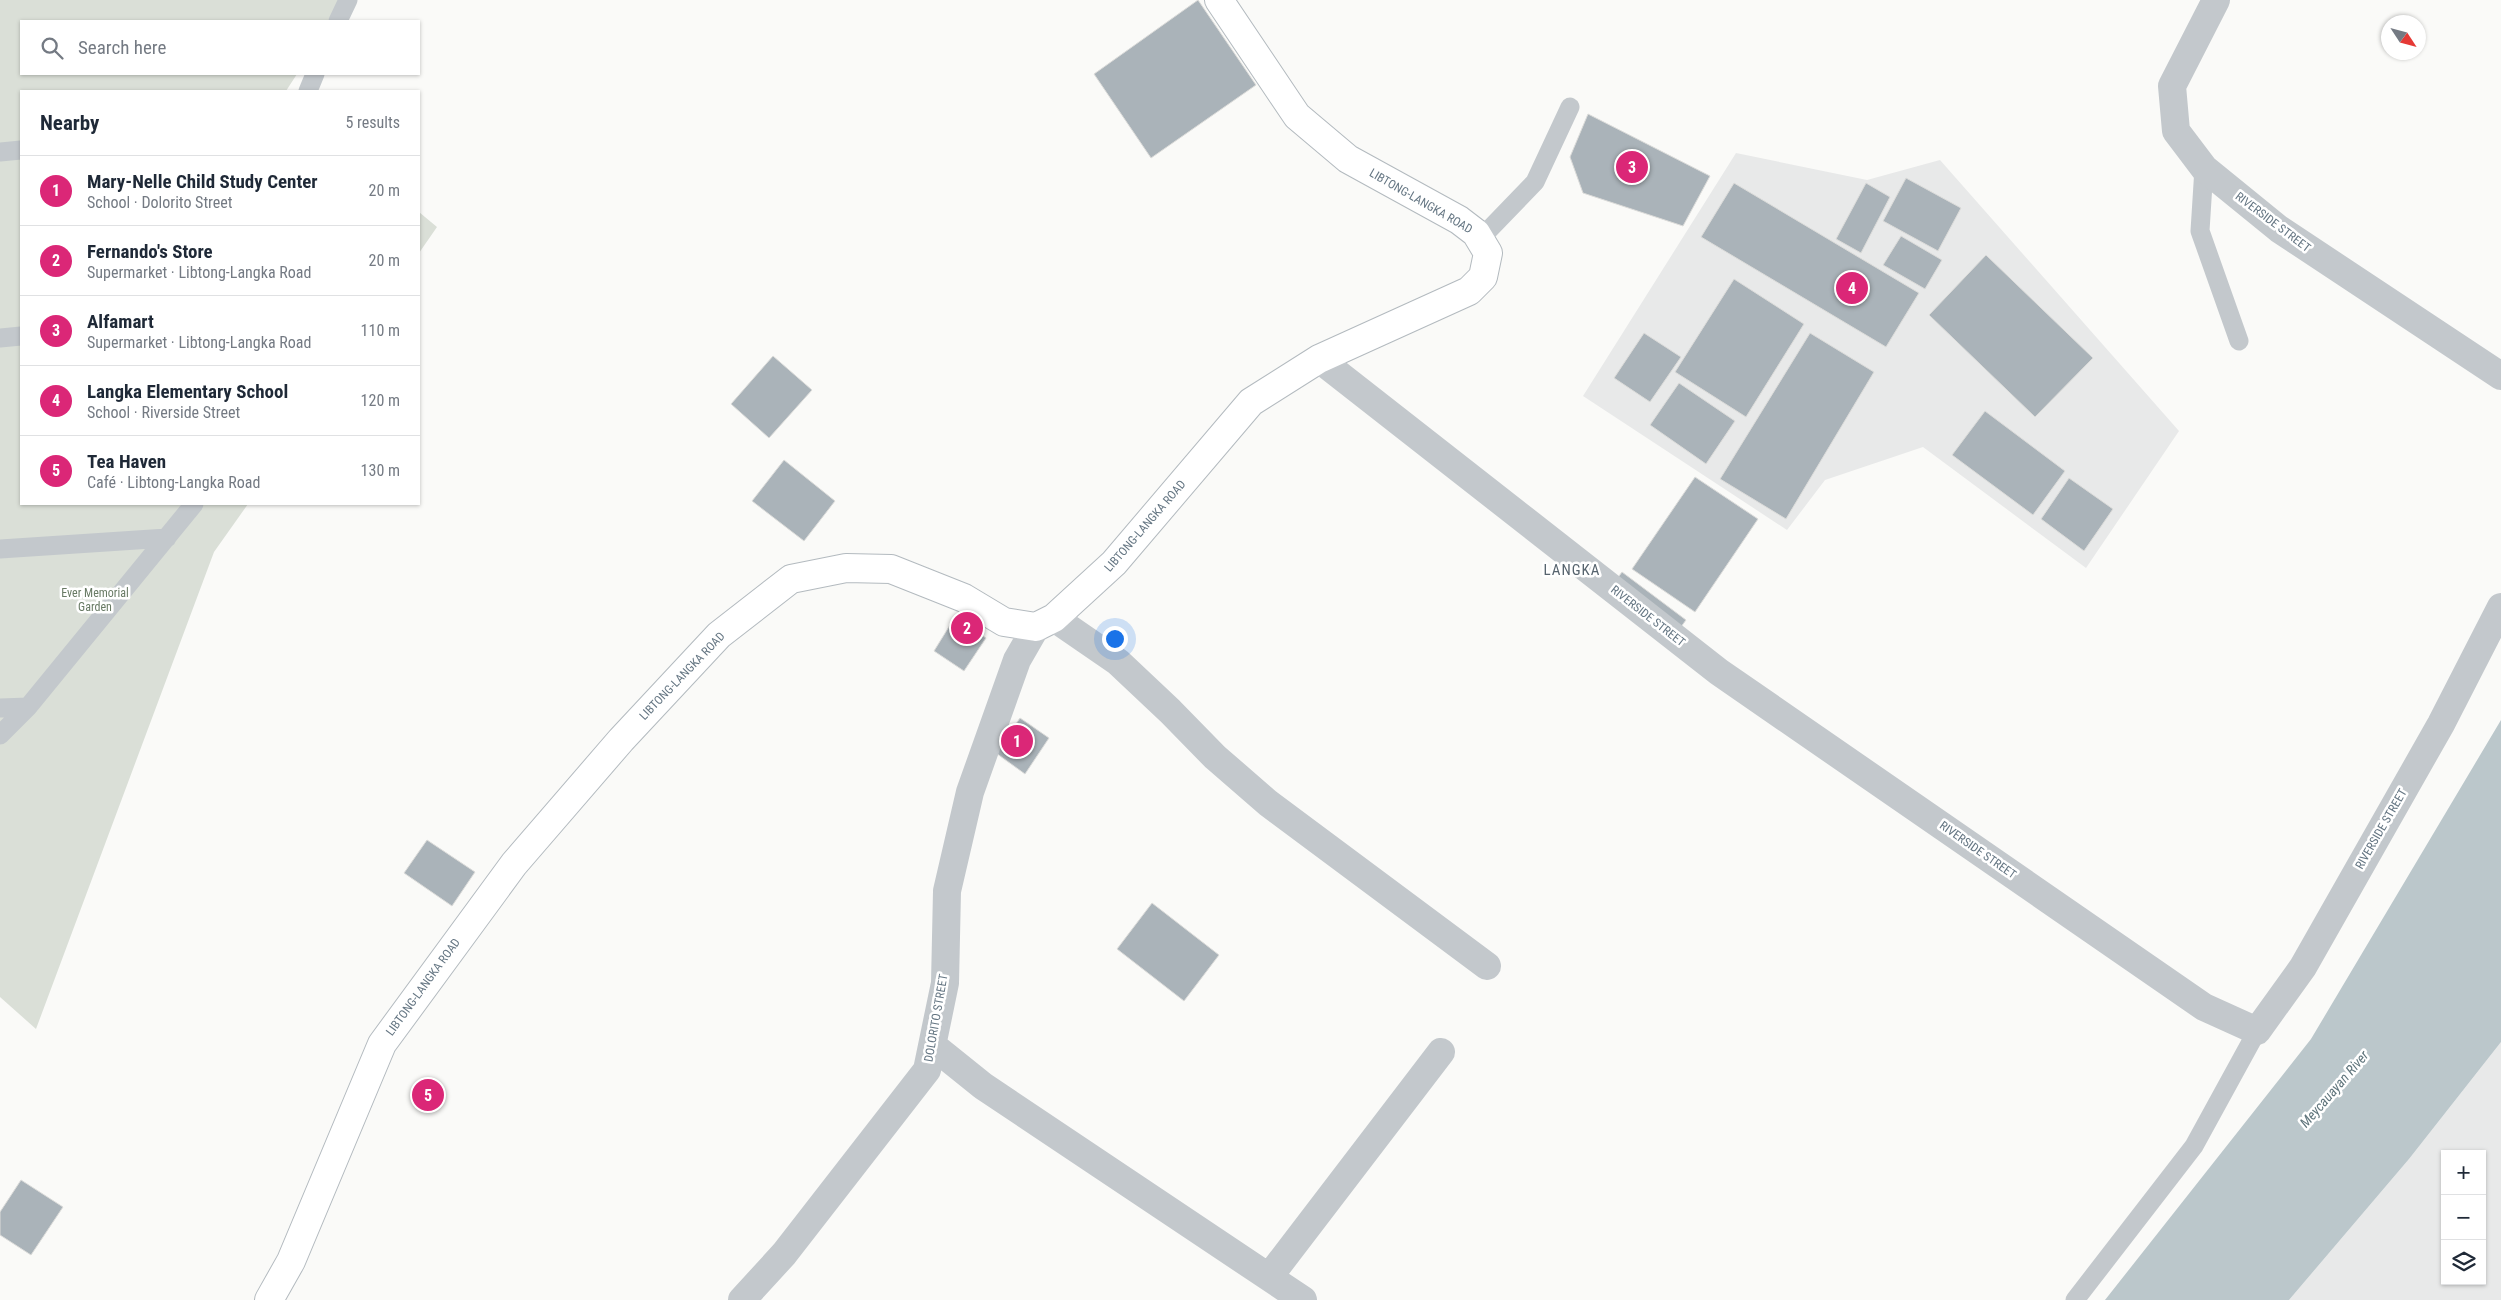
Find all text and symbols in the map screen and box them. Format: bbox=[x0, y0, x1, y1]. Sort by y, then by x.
north arrow bbox=[2381, 15, 2426, 60]
search box bbox=[20, 20, 420, 75]
icon: search bbox=[38, 34, 66, 62]
text: Search here bbox=[78, 36, 166, 59]
text: Nearby bbox=[40, 111, 99, 135]
text: 5 results bbox=[345, 113, 400, 132]
pin: 3 bbox=[1616, 148, 1648, 186]
street label: LIBTONG-LANGKA ROAD bbox=[1367, 166, 1475, 236]
text: Mary-Nelle Child Study Center bbox=[87, 170, 318, 193]
text: 1 bbox=[52, 181, 60, 200]
text: 20 m bbox=[368, 181, 400, 200]
street label: RIVERSIDE STREET bbox=[2233, 189, 2313, 255]
text: School · Dolorito Street bbox=[87, 193, 233, 212]
text: Fernando's Store bbox=[87, 240, 213, 263]
text: 2 bbox=[52, 251, 60, 270]
text: 20 m bbox=[368, 251, 400, 270]
text: Supermarket · Libtong-Langka Road bbox=[87, 263, 311, 282]
pin: 4 bbox=[1836, 269, 1868, 307]
text: Alfamart bbox=[87, 310, 154, 333]
text: 3 bbox=[52, 321, 60, 340]
text: 110 m bbox=[361, 321, 400, 340]
text: Supermarket · Libtong-Langka Road bbox=[87, 333, 311, 352]
text: Langka Elementary School bbox=[87, 380, 288, 403]
text: 4 bbox=[52, 391, 60, 410]
text: 120 m bbox=[361, 391, 400, 410]
text: School · Riverside Street bbox=[87, 403, 240, 422]
text: Tea Haven bbox=[87, 450, 166, 473]
text: 5 bbox=[52, 461, 60, 480]
text: 130 m bbox=[361, 461, 400, 480]
text: Café · Libtong-Langka Road bbox=[87, 473, 260, 492]
street label: LIBTONG-LANGKA ROAD bbox=[1101, 477, 1189, 575]
district label: LANGKA bbox=[1544, 561, 1600, 579]
street label: RIVERSIDE STREET bbox=[1608, 583, 1688, 649]
park label: Ever Memorial Garden bbox=[61, 586, 129, 614]
pin: 2 bbox=[951, 609, 983, 647]
your location bbox=[1102, 626, 1128, 652]
street label: LIBTONG-LANGKA ROAD bbox=[636, 629, 728, 723]
pin: 1 bbox=[1001, 722, 1033, 760]
street label: RIVERSIDE STREET bbox=[2352, 786, 2410, 872]
street label: RIVERSIDE STREET bbox=[1937, 818, 2019, 882]
street label: LIBTONG-LANGKA ROAD bbox=[383, 936, 463, 1038]
street label: DOLORITO STREET bbox=[921, 973, 951, 1063]
water label: Meycauayan River bbox=[2296, 1047, 2372, 1131]
pin: 5 bbox=[412, 1076, 444, 1114]
map controls bbox=[2441, 1150, 2486, 1285]
button: + bbox=[2441, 1150, 2486, 1195]
button: − bbox=[2441, 1195, 2486, 1240]
button: layers bbox=[2441, 1240, 2486, 1285]

